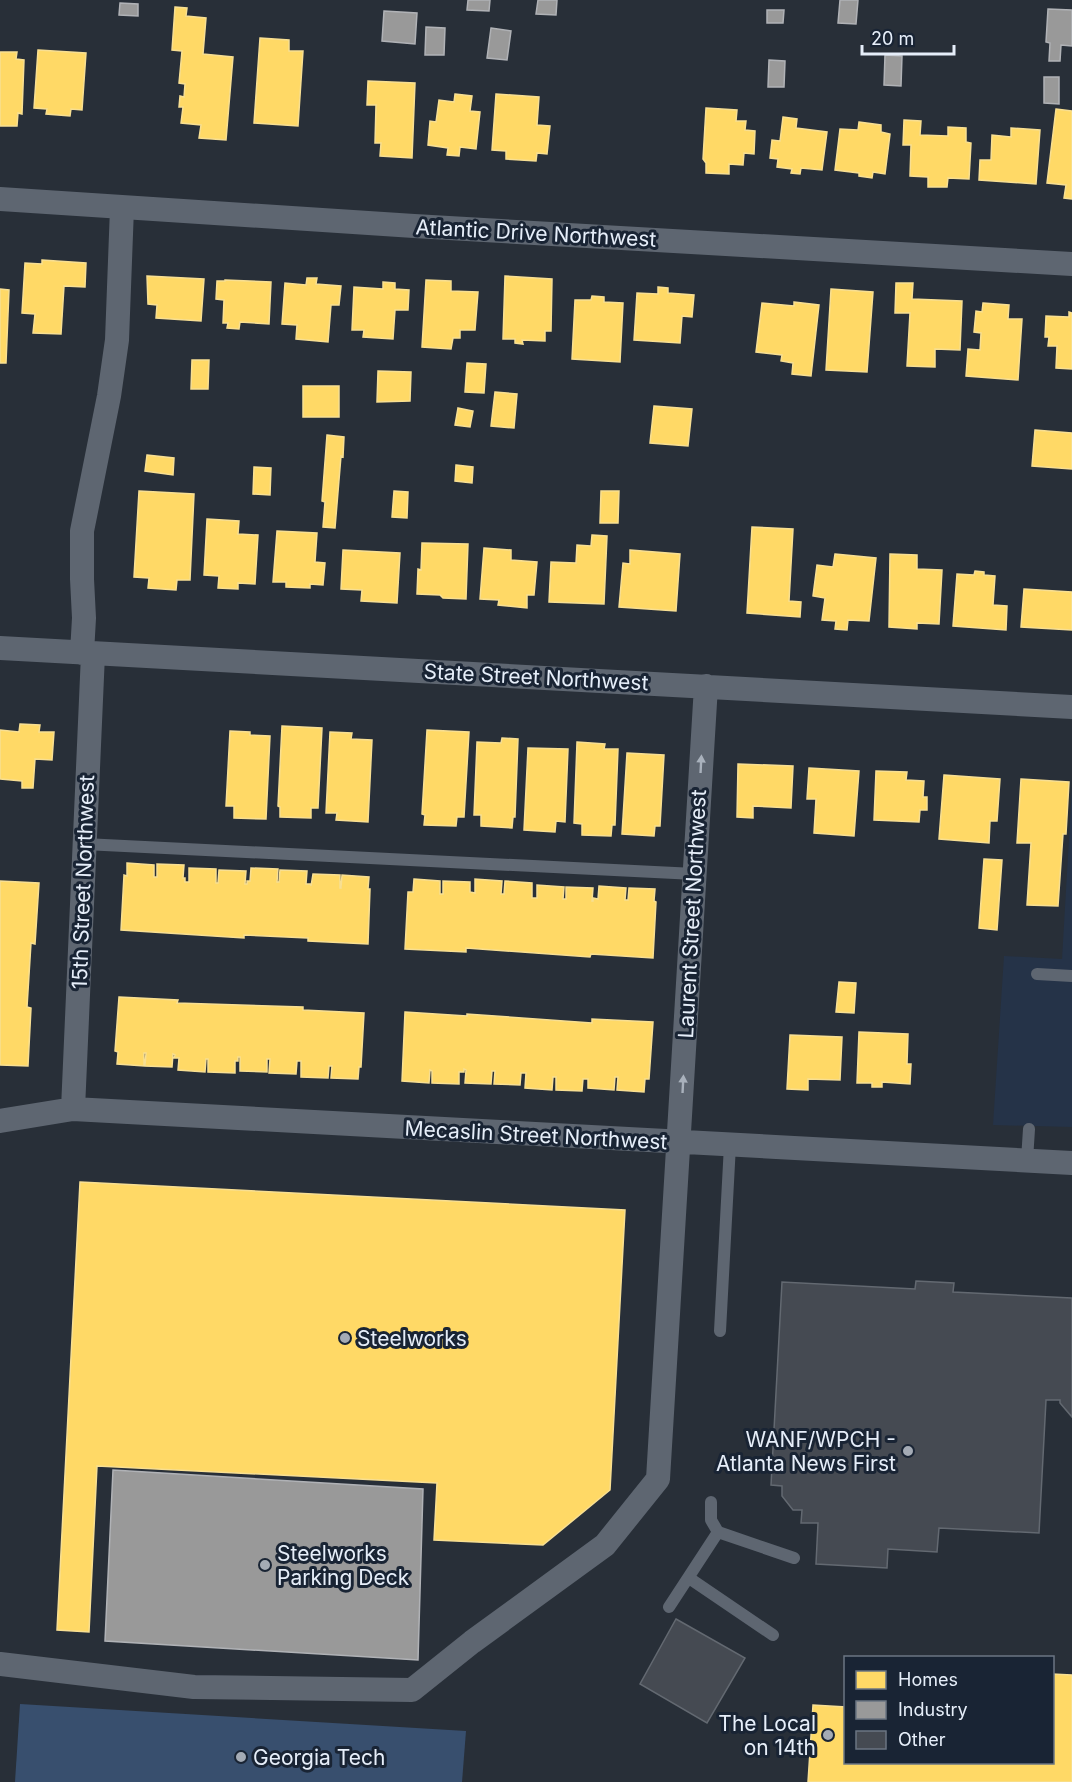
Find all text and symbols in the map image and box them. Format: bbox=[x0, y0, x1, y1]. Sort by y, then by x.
scale bar bbox=[862, 18, 954, 56]
text: 20 m bbox=[871, 28, 914, 49]
street label: Atlantic Drive Northwest bbox=[415, 214, 657, 252]
street label: State Street Northwest bbox=[423, 659, 649, 695]
one-way arrow bbox=[697, 754, 706, 773]
street label: 15th Street Northwest bbox=[67, 774, 99, 990]
street label: Laurent Street Northwest bbox=[673, 789, 711, 1039]
one-way arrow bbox=[678, 1074, 687, 1093]
street label: Mecaslin Street Northwest bbox=[404, 1116, 668, 1154]
place label: Steelworks bbox=[357, 1326, 467, 1351]
marker: Steelworks bbox=[338, 1331, 352, 1345]
place label: WANF/WPCH - Atlanta News First bbox=[716, 1427, 896, 1476]
marker: WANF/WPCH - Atlanta News First bbox=[901, 1444, 915, 1458]
place label: Steelworks Parking Deck bbox=[277, 1541, 410, 1590]
marker: Steelworks Parking Deck bbox=[258, 1558, 272, 1572]
legend bbox=[844, 1656, 1054, 1764]
text: Homes bbox=[898, 1669, 958, 1690]
text: Industry bbox=[898, 1699, 968, 1720]
place label: The Local on 14th bbox=[718, 1711, 816, 1760]
marker: The Local on 14th bbox=[821, 1728, 835, 1742]
text: Other bbox=[898, 1729, 946, 1750]
place label: Georgia Tech bbox=[253, 1745, 385, 1770]
marker: Georgia Tech bbox=[234, 1750, 248, 1764]

